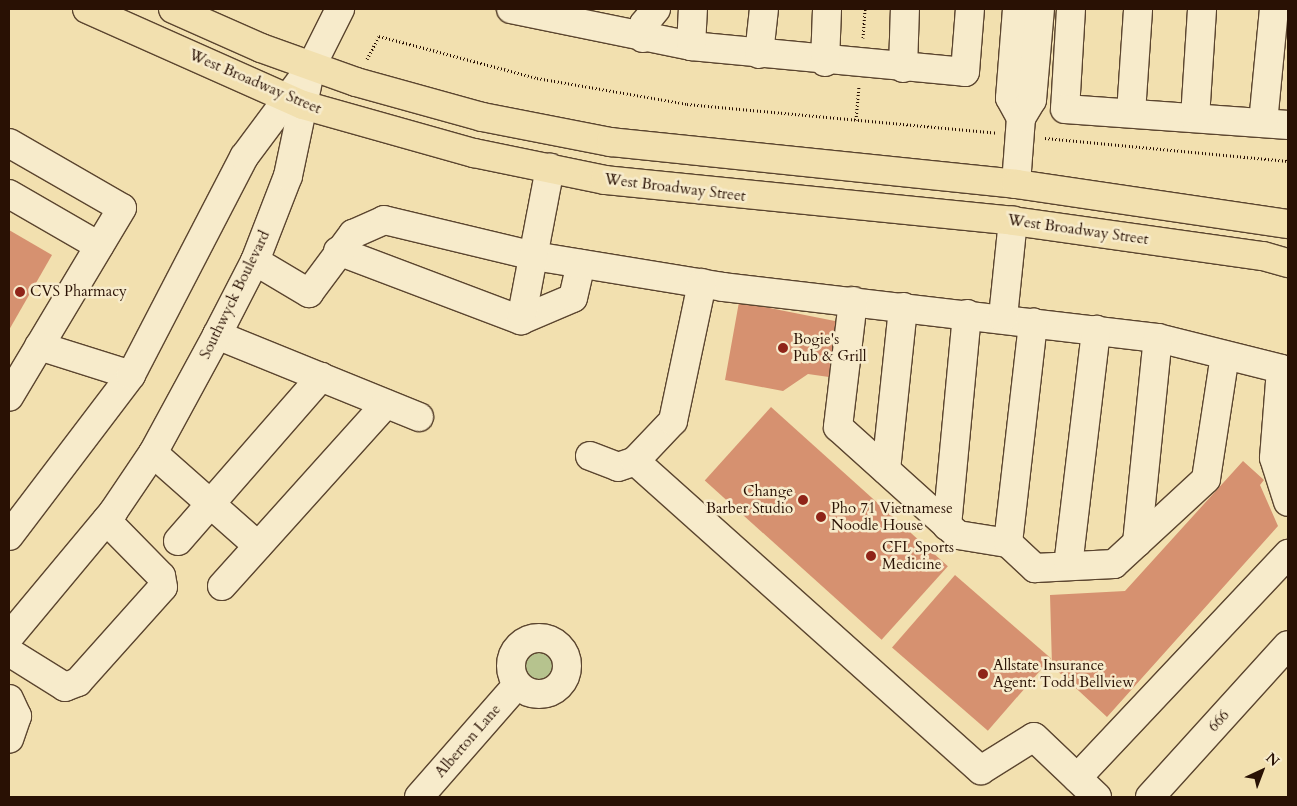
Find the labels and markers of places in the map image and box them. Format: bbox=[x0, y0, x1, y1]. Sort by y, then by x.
place label: CVS Pharmacy bbox=[30, 283, 127, 301]
marker: CVS Pharmacy bbox=[14, 286, 26, 298]
place label: Bogie's Pub & Grill bbox=[793, 330, 867, 365]
marker: Bogie's Pub & Grill bbox=[777, 342, 789, 354]
place label: Change Barber Studio bbox=[706, 482, 793, 517]
marker: Change Barber Studio bbox=[797, 494, 809, 506]
place label: Pho 71 Vietnamese Noodle House bbox=[831, 499, 953, 534]
marker: Pho 71 Vietnamese Noodle House bbox=[815, 511, 827, 523]
place label: CFL Sports Medicine bbox=[882, 538, 954, 573]
marker: CFL Sports Medicine bbox=[864, 549, 878, 563]
place label: Allstate Insurance Agent: Todd Bellview bbox=[993, 656, 1134, 691]
marker: Allstate Insurance Agent: Todd Bellview bbox=[977, 668, 989, 680]

